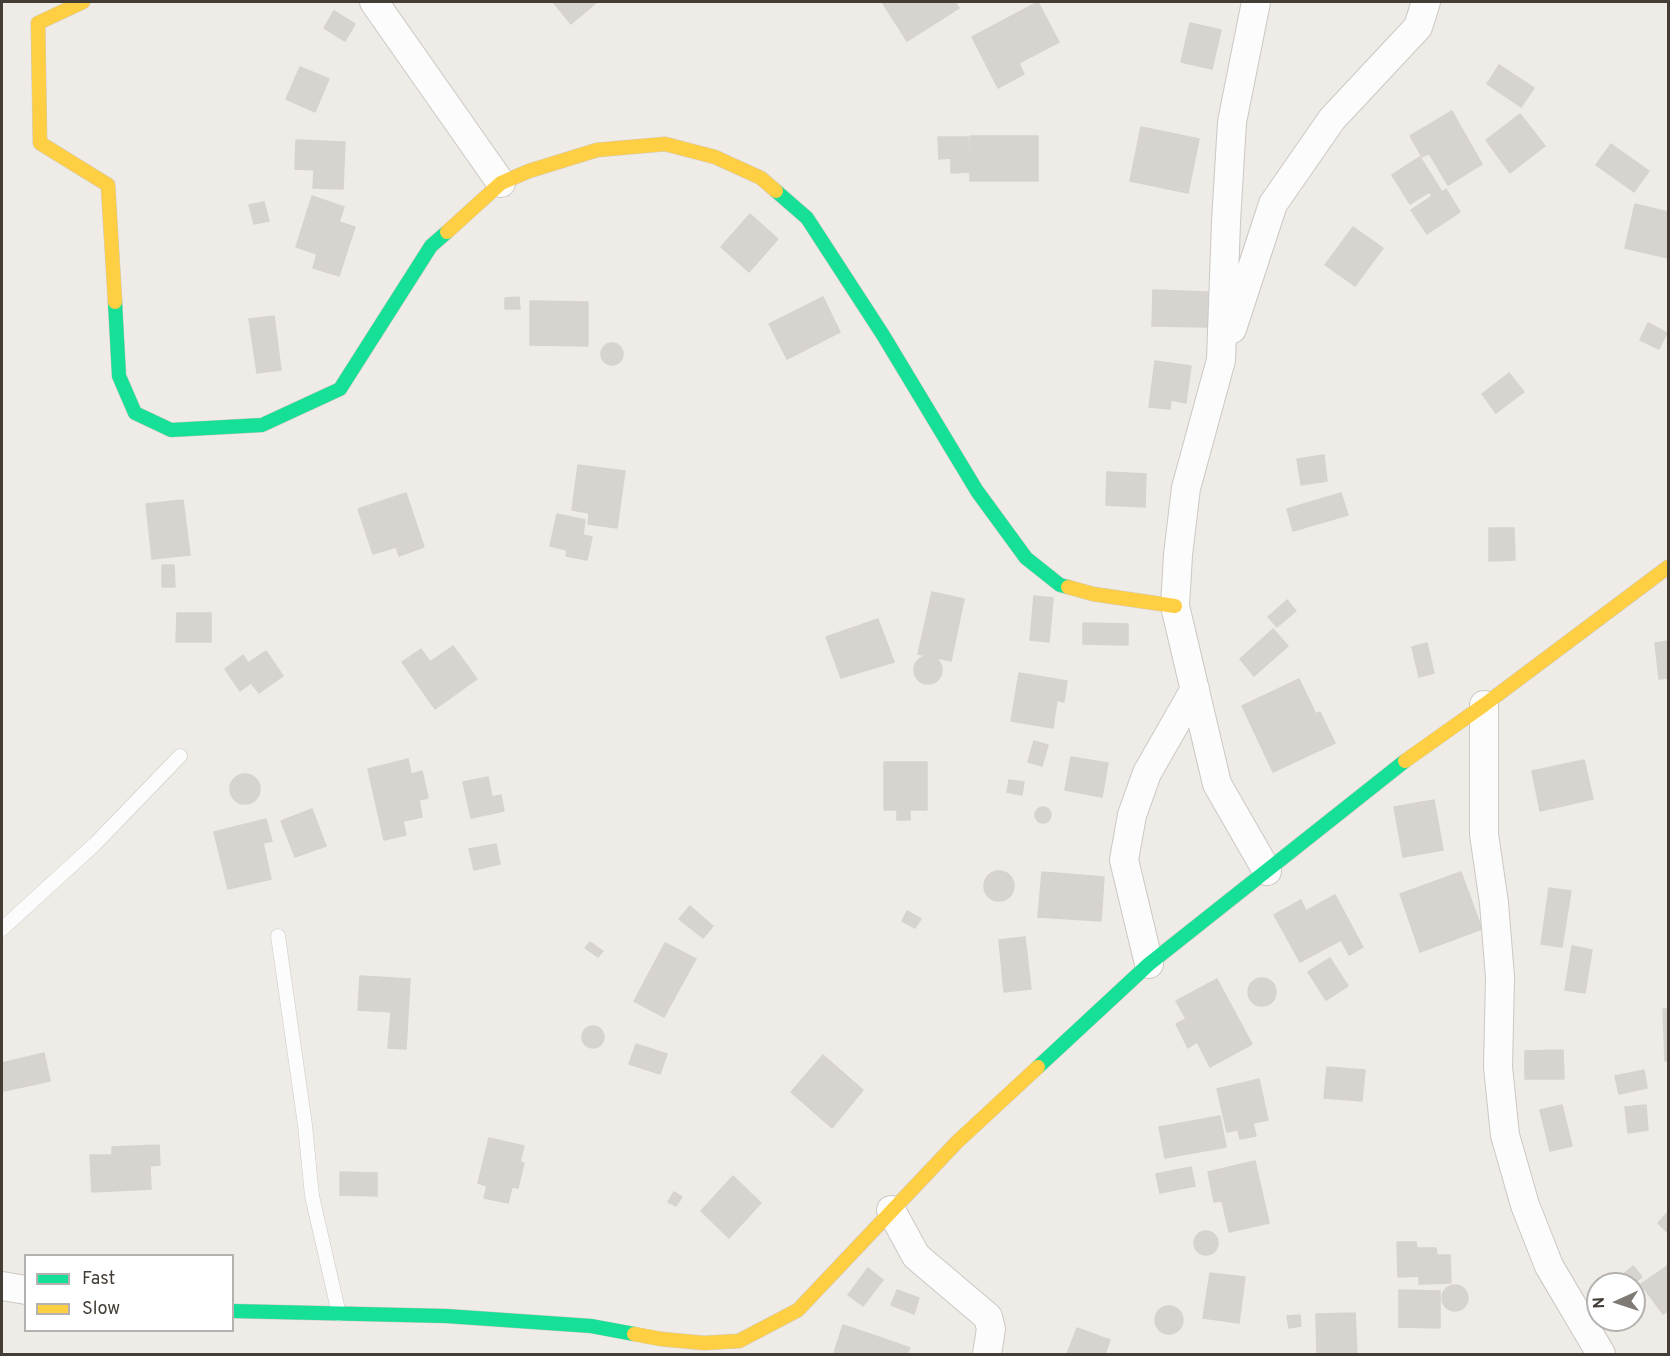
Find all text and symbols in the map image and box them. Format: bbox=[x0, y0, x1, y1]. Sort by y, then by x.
legend bbox=[24, 1254, 234, 1332]
text: Fast bbox=[82, 1268, 115, 1291]
north arrow bbox=[1586, 1272, 1646, 1332]
text: N bbox=[1590, 1297, 1610, 1309]
text: Slow bbox=[82, 1298, 120, 1321]

